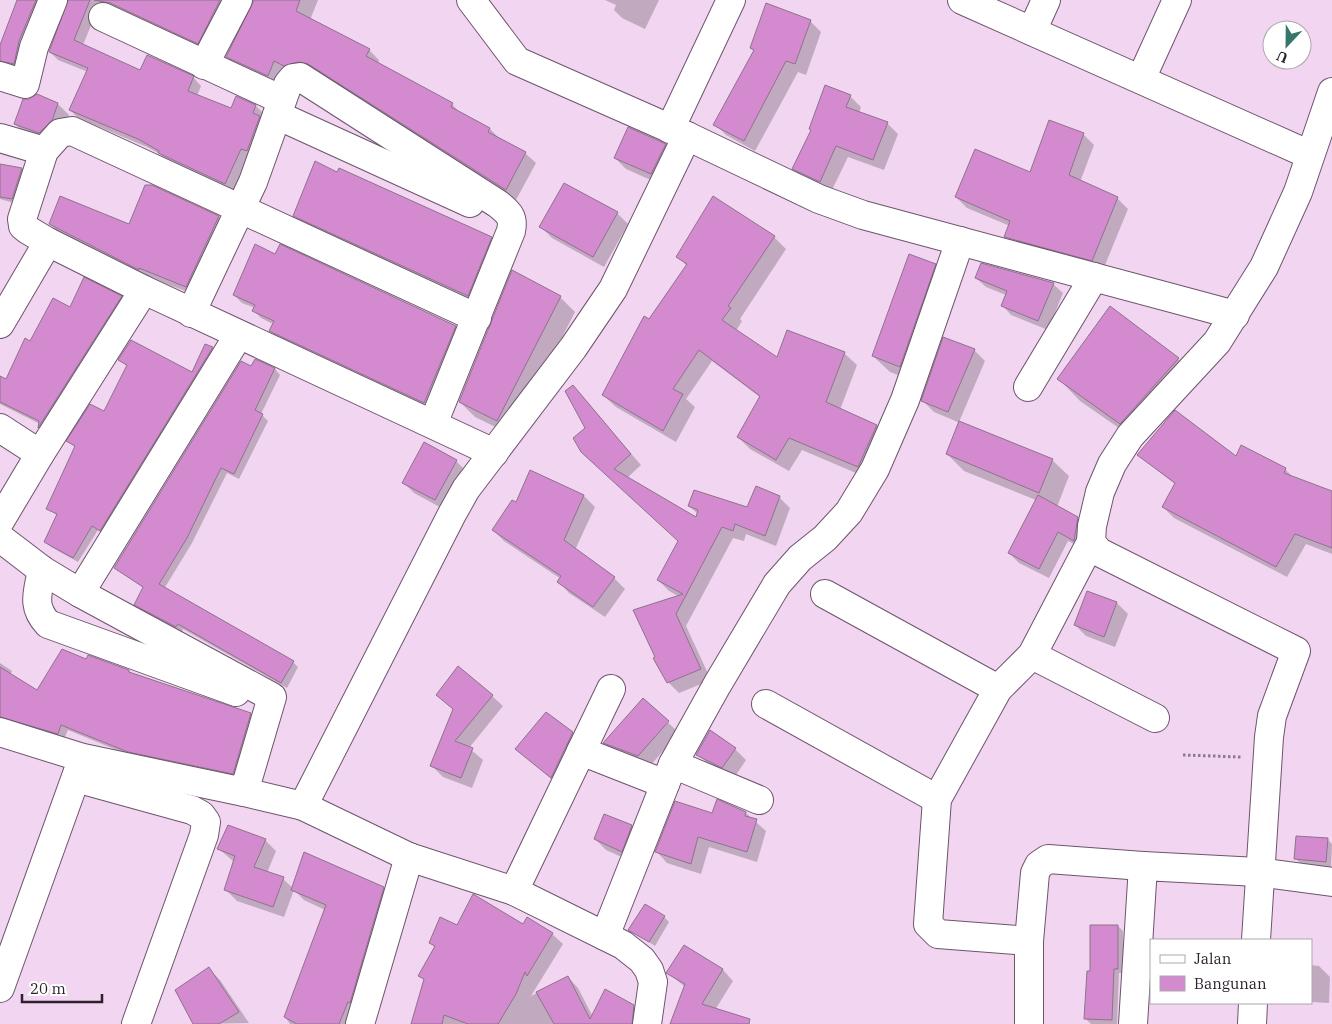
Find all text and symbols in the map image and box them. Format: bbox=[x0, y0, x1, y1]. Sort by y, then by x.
north arrow bbox=[1262, 20, 1312, 70]
text: U bbox=[1274, 47, 1290, 67]
legend bbox=[1150, 939, 1312, 1004]
text: Jalan bbox=[1194, 949, 1232, 968]
scale bar bbox=[22, 972, 102, 1004]
text: Bangunan bbox=[1194, 974, 1267, 993]
text: 20 m bbox=[30, 979, 66, 998]

